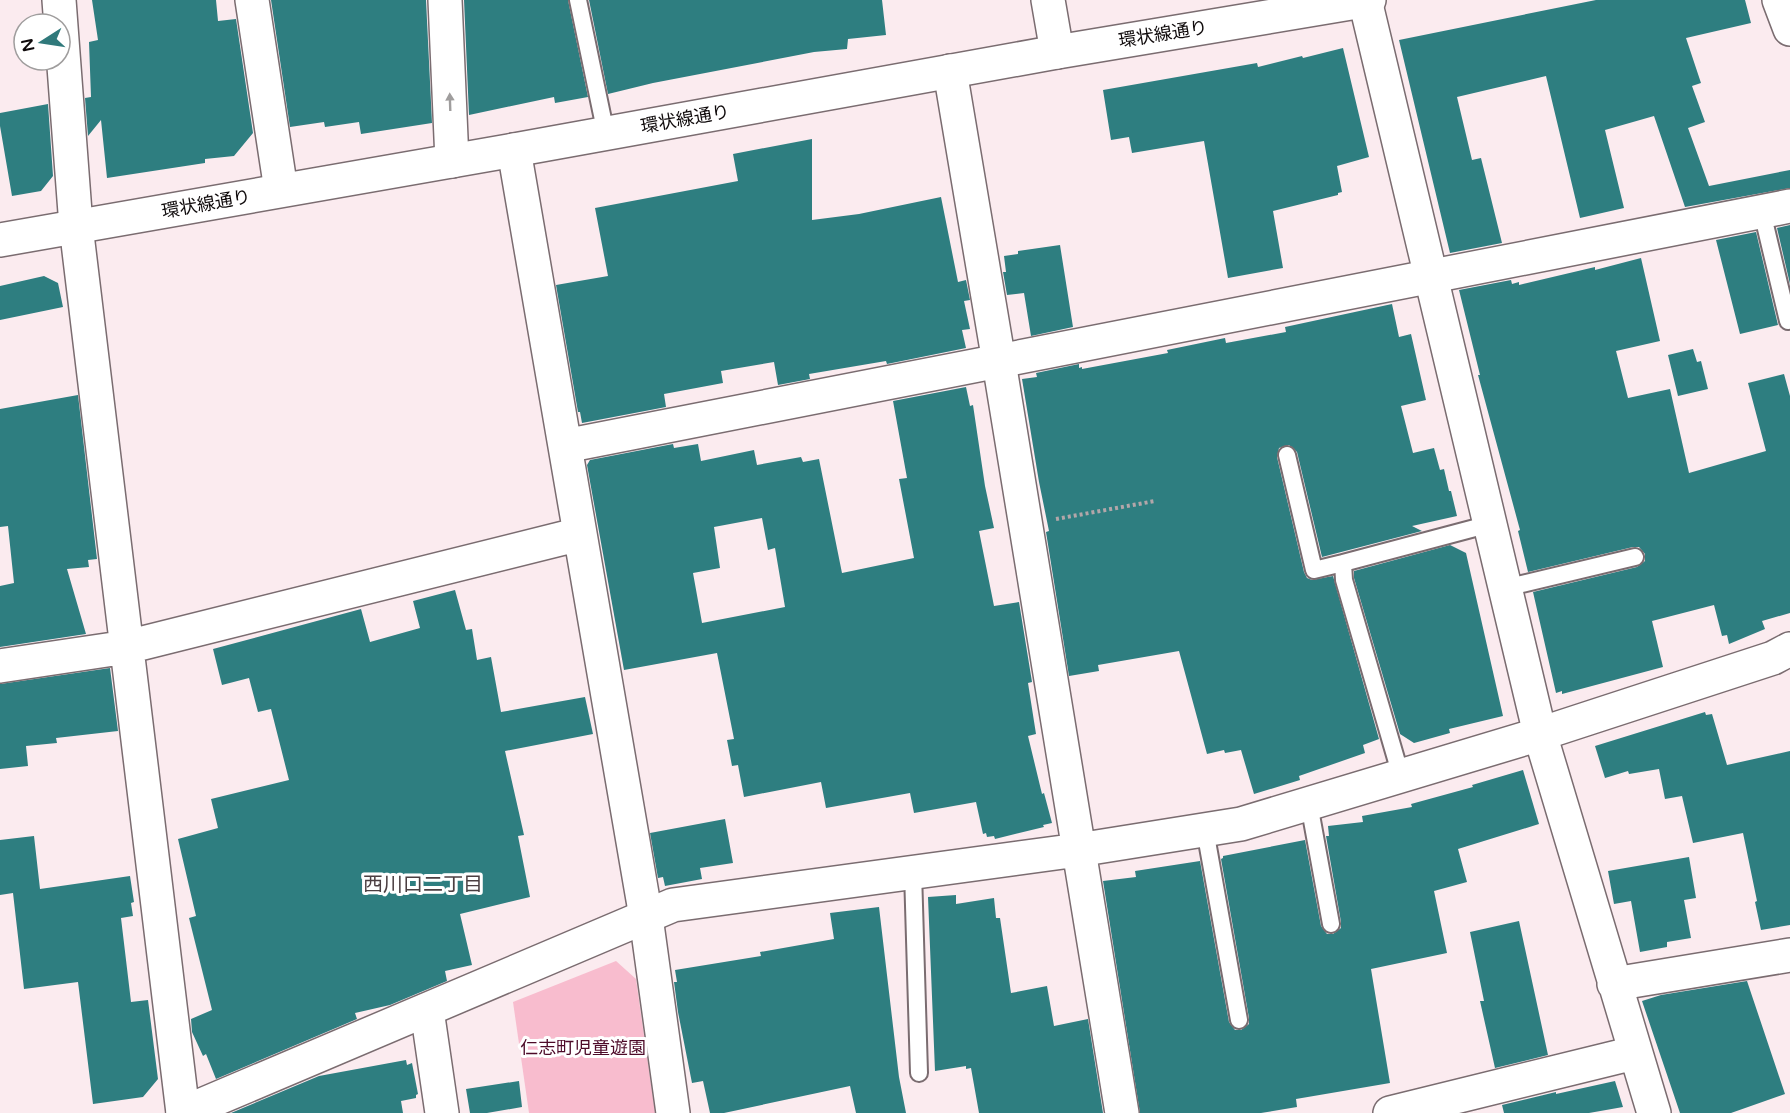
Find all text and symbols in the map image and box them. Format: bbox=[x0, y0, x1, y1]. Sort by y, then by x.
north arrow bbox=[12, 12, 72, 72]
street label: 環状線通り bbox=[1117, 16, 1209, 52]
text: N bbox=[17, 37, 39, 53]
one-way arrow bbox=[445, 93, 454, 112]
street label: 環状線通り bbox=[639, 100, 731, 138]
street label: 環状線通り bbox=[160, 185, 252, 223]
district label: 西川口二丁目 bbox=[363, 873, 483, 897]
park label: 仁志町児童遊園 bbox=[520, 1037, 646, 1059]

